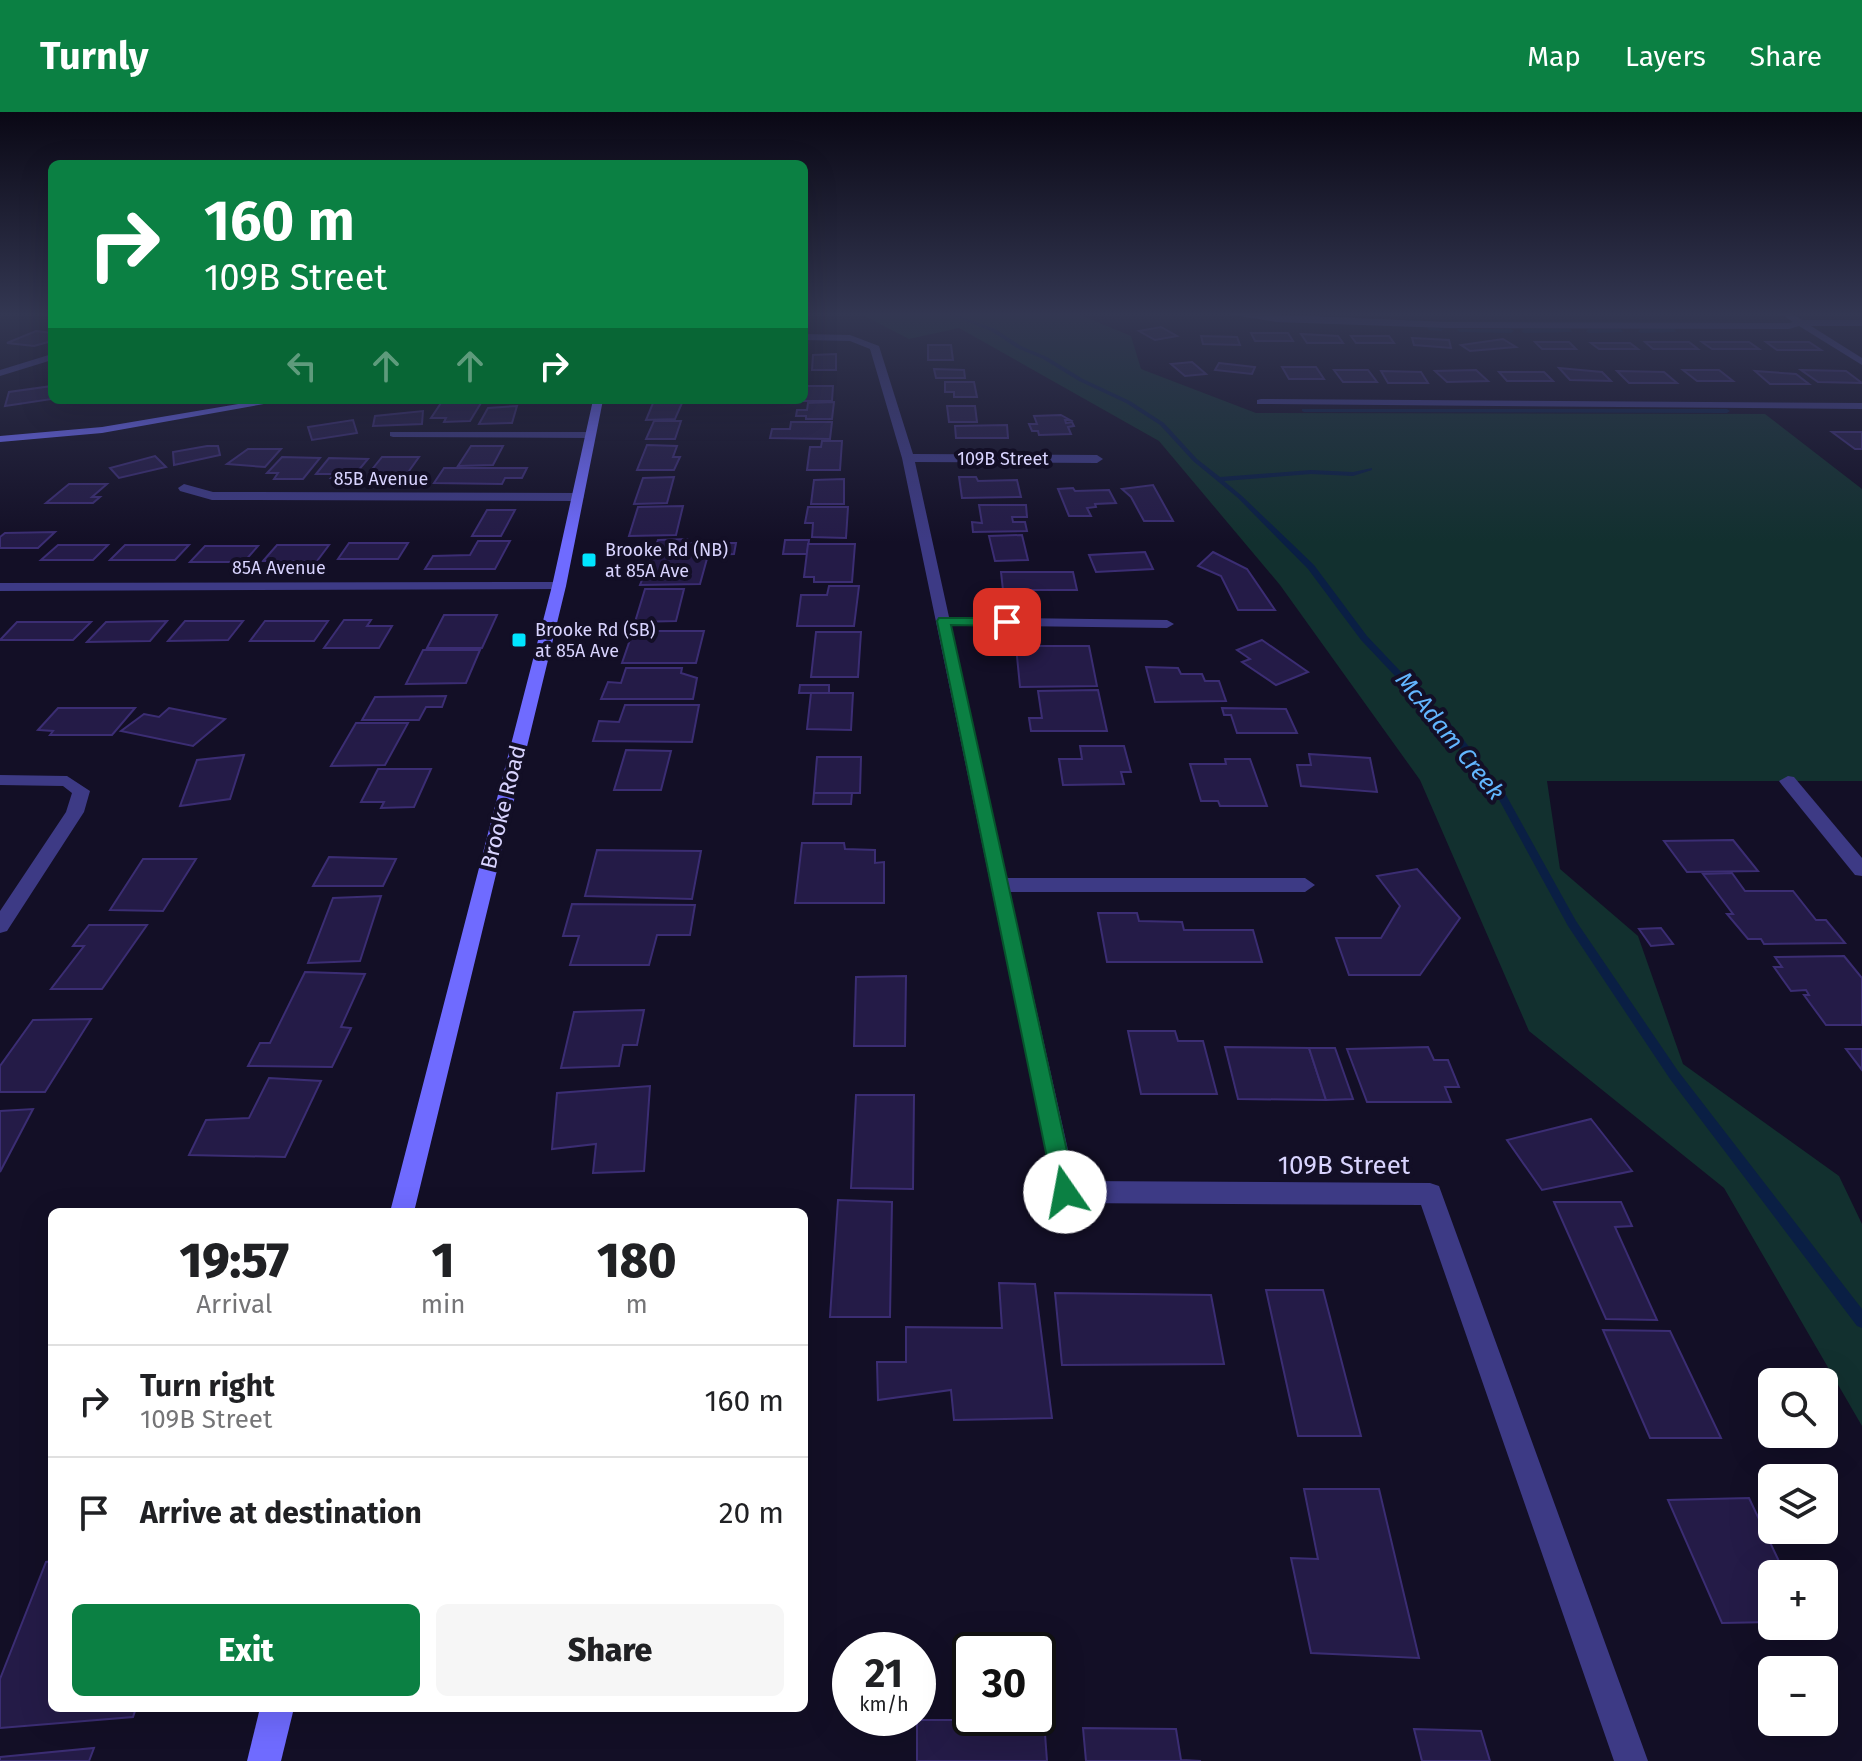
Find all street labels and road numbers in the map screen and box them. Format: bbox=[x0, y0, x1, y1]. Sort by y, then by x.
street label: 109B Street bbox=[957, 448, 1049, 470]
street label: 85B Avenue bbox=[334, 468, 428, 490]
street label: 85A Avenue bbox=[232, 557, 326, 579]
street label: Brooke Road bbox=[475, 742, 531, 872]
street label: 109B Street bbox=[1278, 1150, 1411, 1181]

